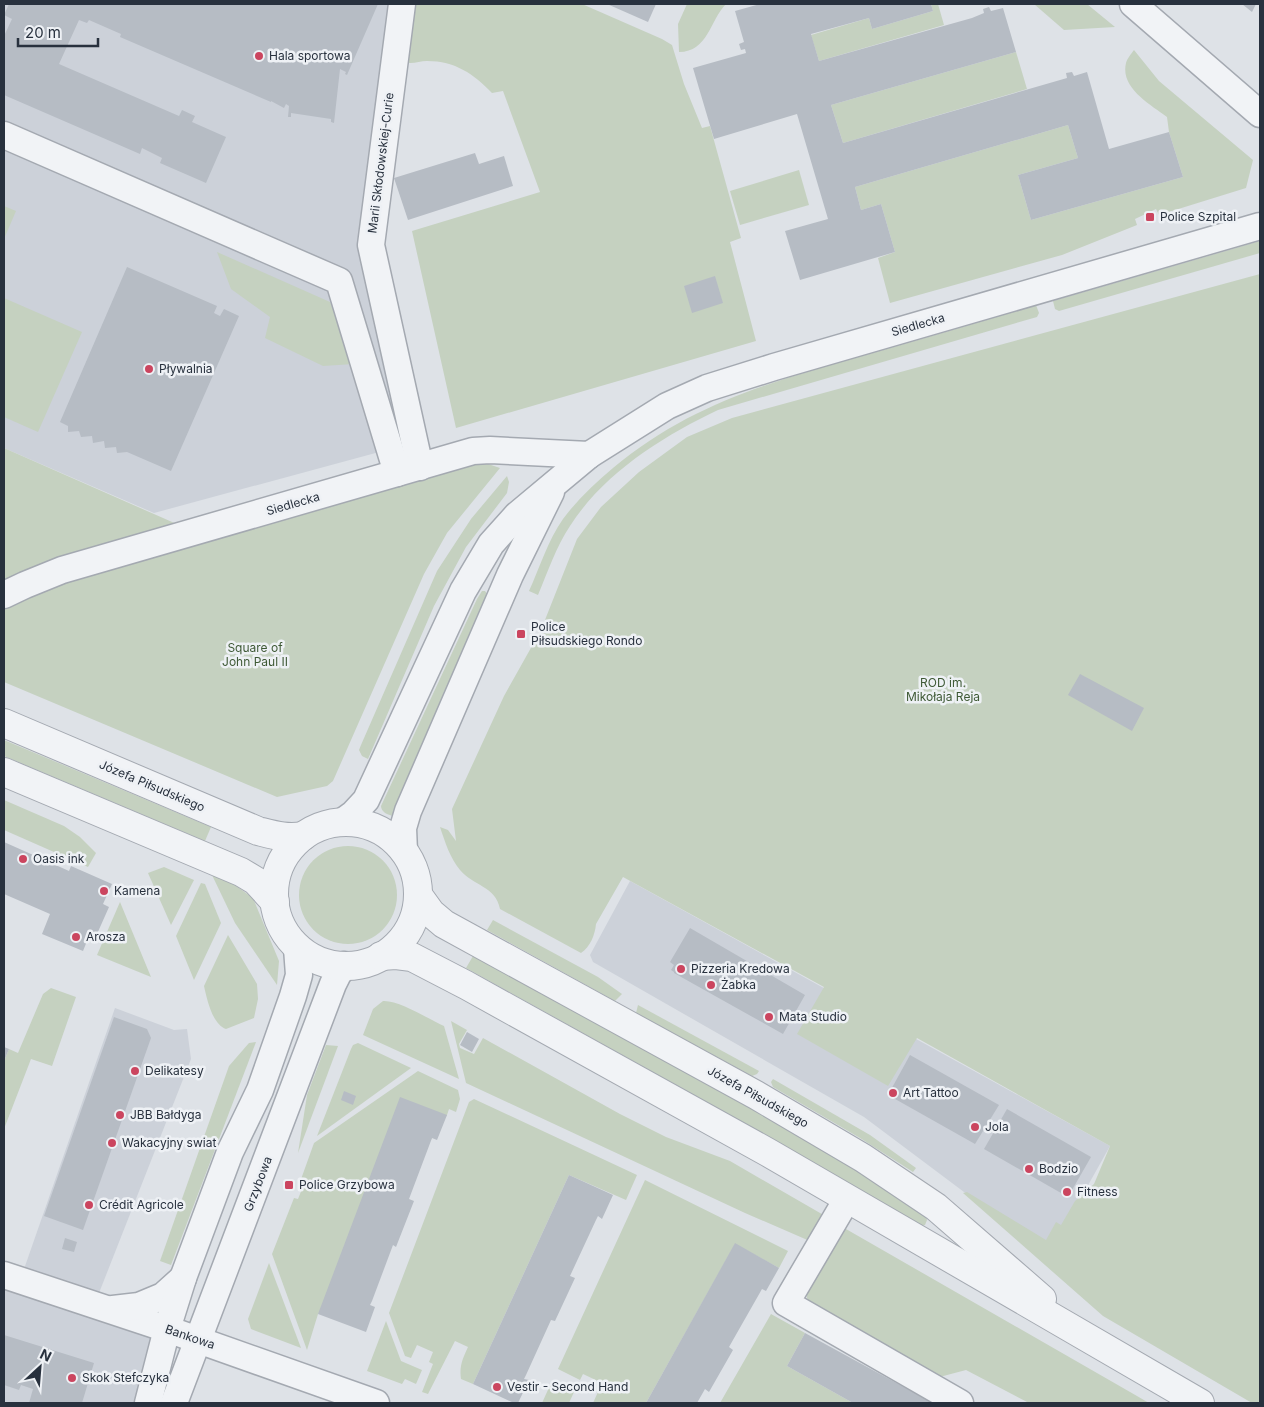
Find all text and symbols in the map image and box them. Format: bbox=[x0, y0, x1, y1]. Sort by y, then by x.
scale bar bbox=[18, 15, 98, 47]
text: 20 m bbox=[25, 23, 61, 42]
place label: Hala sportowa bbox=[269, 48, 351, 63]
marker: Hala sportowa bbox=[253, 50, 265, 62]
street label: Marii Skłodowskiej-Curie bbox=[364, 92, 397, 234]
place label: Police Szpital bbox=[1160, 209, 1236, 224]
marker: Police Szpital bbox=[1144, 211, 1156, 223]
street label: Siedlecka bbox=[889, 310, 946, 339]
place label: Pływalnia bbox=[159, 361, 213, 376]
marker: Pływalnia bbox=[143, 363, 155, 375]
street label: Siedlecka bbox=[264, 489, 321, 518]
place label: Police Piłsudskiego Rondo bbox=[531, 619, 642, 648]
marker: Police Piłsudskiego Rondo bbox=[515, 628, 527, 640]
park label: Square of John Paul II bbox=[222, 640, 288, 669]
park label: ROD im. Mikołaja Reja bbox=[906, 675, 980, 704]
street label: Józefa Piłsudskiego bbox=[97, 756, 207, 815]
place label: Oasis ink bbox=[33, 851, 85, 866]
marker: Oasis ink bbox=[17, 853, 29, 865]
place label: Kamena bbox=[114, 883, 160, 898]
marker: Kamena bbox=[98, 885, 110, 897]
place label: Arosza bbox=[86, 929, 126, 944]
marker: Arosza bbox=[70, 931, 82, 943]
place label: Pizzeria Kredowa bbox=[691, 961, 790, 976]
marker: Pizzeria Kredowa bbox=[675, 963, 687, 975]
place label: Żabka bbox=[721, 977, 756, 992]
marker: Żabka bbox=[705, 979, 717, 991]
place label: Mata Studio bbox=[779, 1009, 847, 1024]
marker: Mata Studio bbox=[763, 1011, 775, 1023]
place label: Delikatesy bbox=[145, 1063, 204, 1078]
street label: Józefa Piłsudskiego bbox=[705, 1063, 811, 1131]
marker: Delikatesy bbox=[129, 1065, 141, 1077]
place label: Art Tattoo bbox=[903, 1085, 959, 1100]
marker: Art Tattoo bbox=[887, 1087, 899, 1099]
place label: JBB Bałdyga bbox=[130, 1107, 201, 1122]
marker: JBB Bałdyga bbox=[114, 1109, 126, 1121]
place label: Jola bbox=[985, 1119, 1009, 1134]
marker: Jola bbox=[969, 1121, 981, 1133]
place label: Wakacyjny swiat bbox=[122, 1135, 216, 1150]
marker: Wakacyjny swiat bbox=[106, 1137, 118, 1149]
street label: Grzybowa bbox=[240, 1154, 275, 1213]
place label: Bodzio bbox=[1039, 1161, 1078, 1176]
marker: Bodzio bbox=[1023, 1163, 1035, 1175]
place label: Police Grzybowa bbox=[299, 1177, 395, 1192]
marker: Police Grzybowa bbox=[283, 1179, 295, 1191]
place label: Fitness bbox=[1077, 1184, 1118, 1199]
marker: Fitness bbox=[1061, 1186, 1073, 1198]
place label: Crédit Agricole bbox=[99, 1197, 184, 1212]
marker: Crédit Agricole bbox=[83, 1199, 95, 1211]
street label: Bankowa bbox=[163, 1321, 217, 1352]
north arrow bbox=[15, 1342, 65, 1392]
text: N bbox=[37, 1345, 54, 1365]
place label: Skok Stefczyka bbox=[82, 1370, 169, 1385]
marker: Skok Stefczyka bbox=[66, 1372, 78, 1384]
place label: Vestir - Second Hand bbox=[507, 1379, 628, 1394]
marker: Vestir - Second Hand bbox=[491, 1381, 503, 1393]

